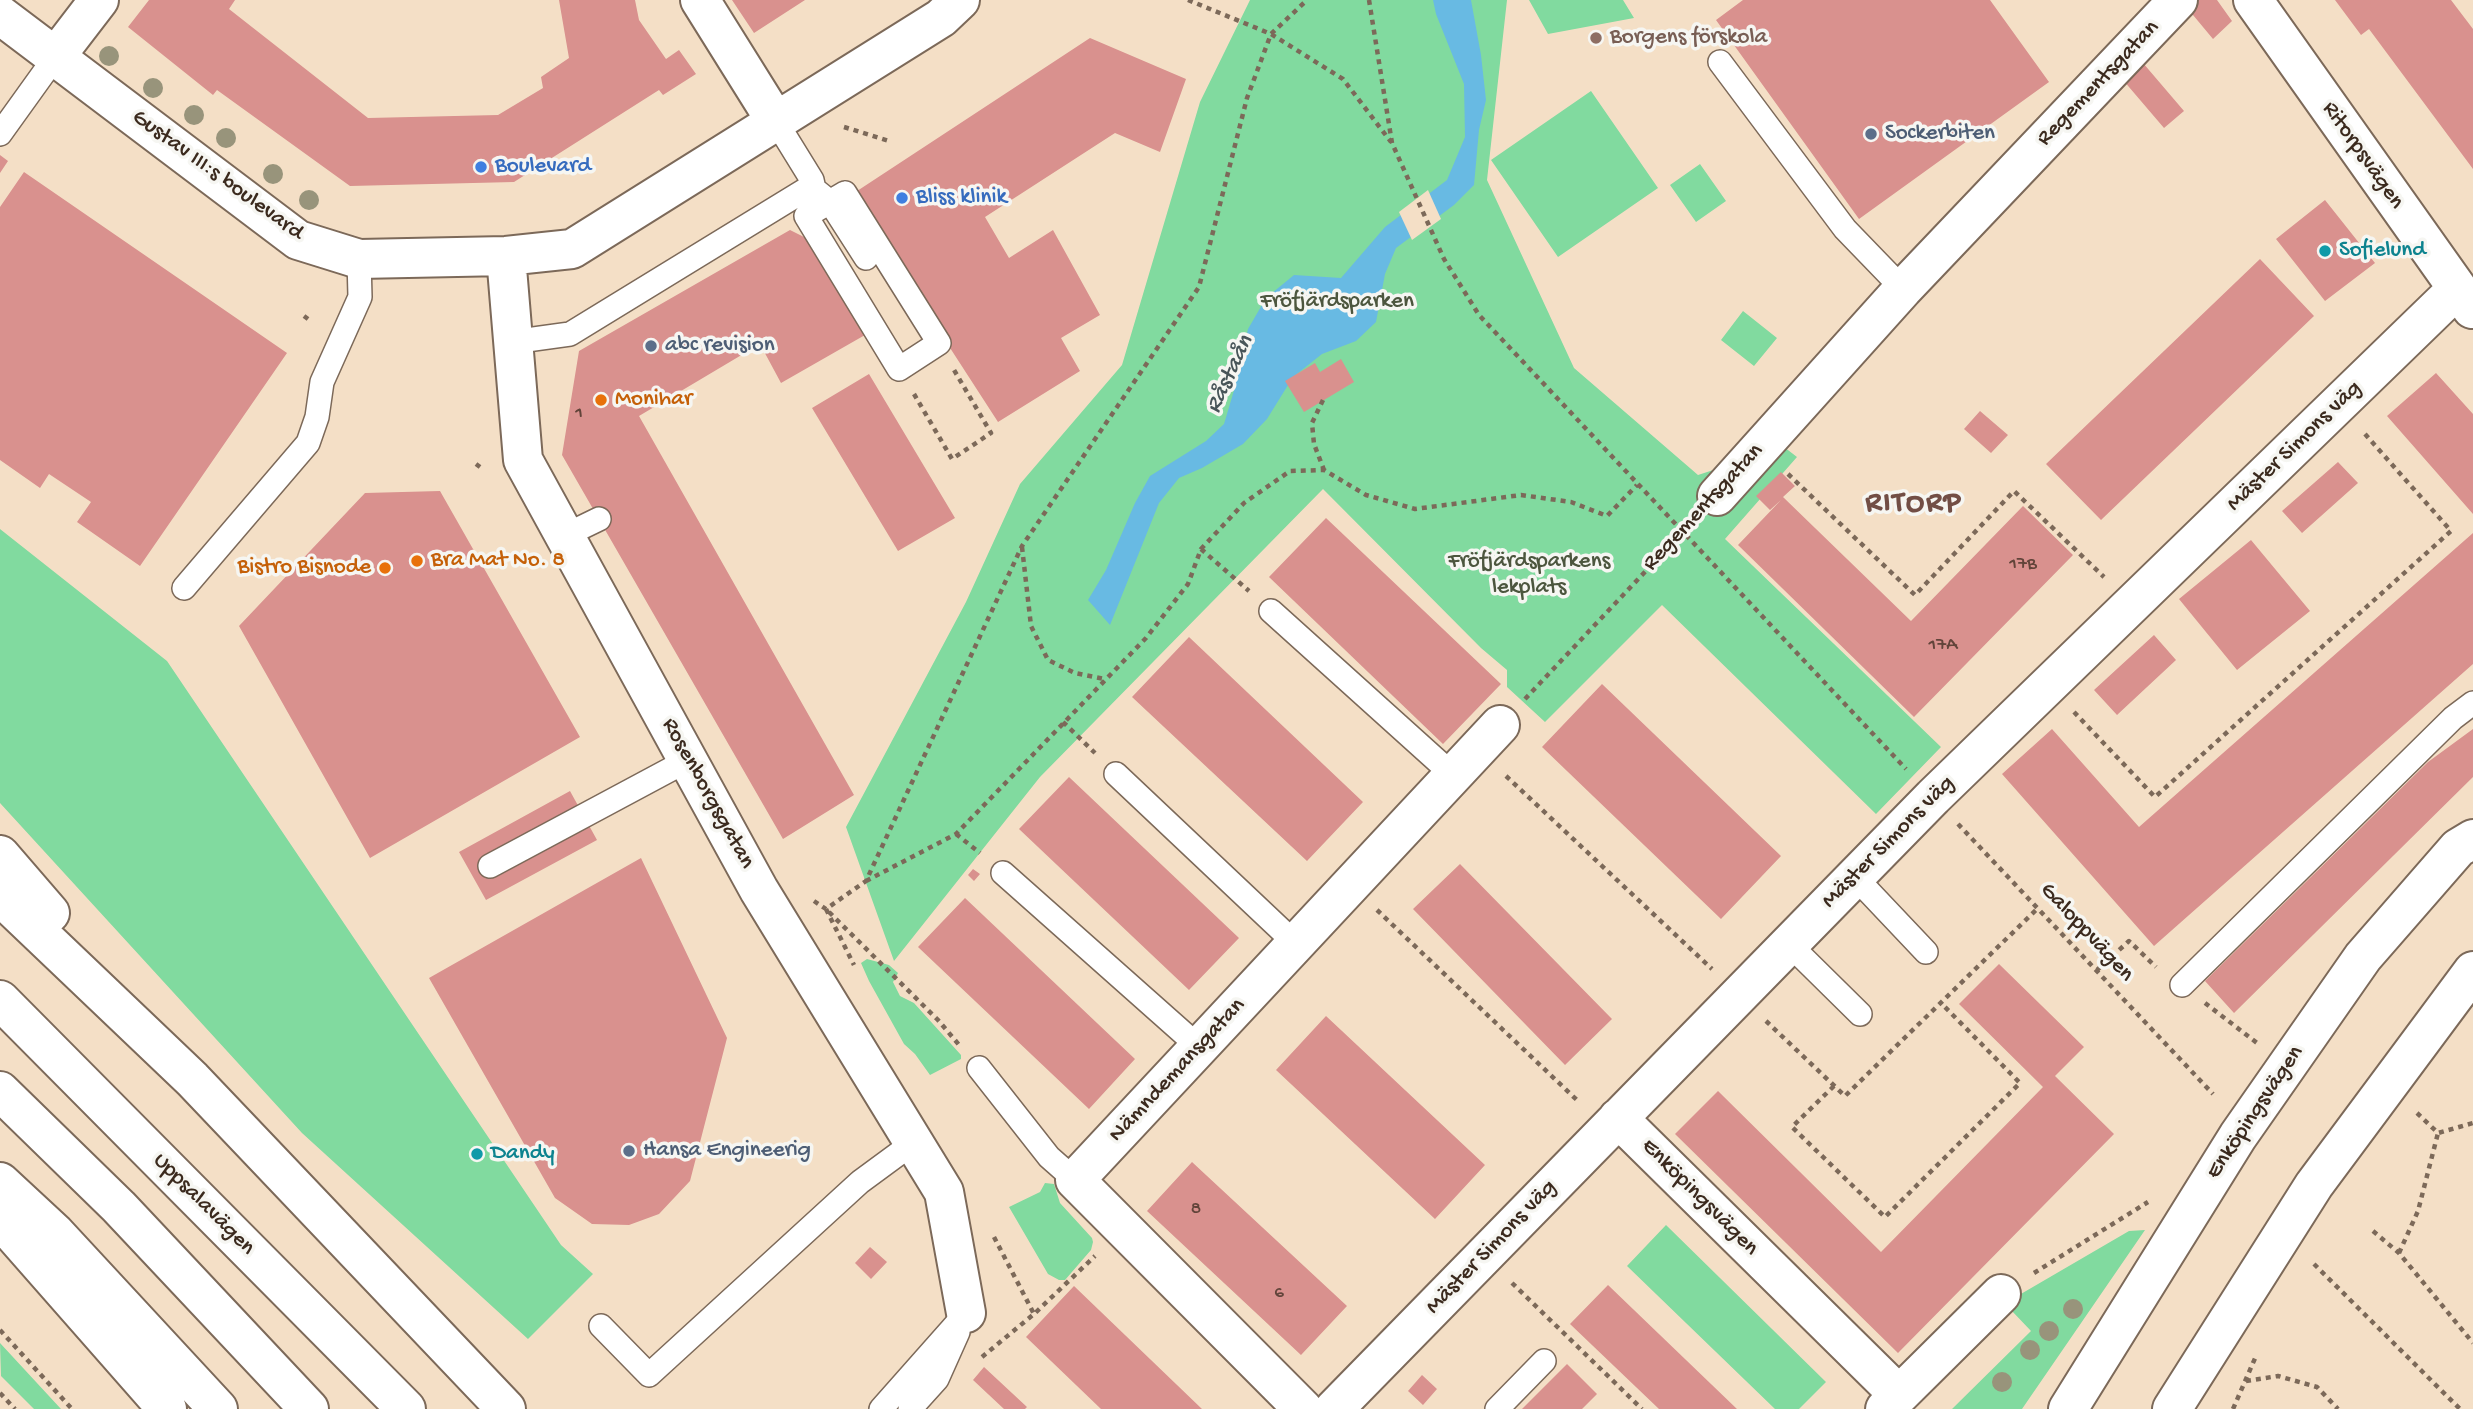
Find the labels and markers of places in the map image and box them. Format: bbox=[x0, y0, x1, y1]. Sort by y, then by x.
place label: Borgens förskola bbox=[1610, 24, 1767, 52]
marker: Borgens förskola bbox=[1588, 30, 1604, 46]
place label: Sockerbiten bbox=[1885, 120, 1995, 148]
marker: Sockerbiten bbox=[1863, 126, 1879, 142]
place label: Boulevard bbox=[495, 153, 591, 181]
marker: Boulevard bbox=[473, 159, 489, 175]
place label: Bliss klinik bbox=[916, 184, 1007, 212]
marker: Bliss klinik bbox=[894, 190, 910, 206]
place label: Sofielund bbox=[2339, 237, 2426, 265]
marker: Sofielund bbox=[2317, 243, 2333, 259]
place label: abc revision bbox=[665, 332, 775, 360]
marker: abc revision bbox=[643, 338, 659, 354]
place label: Monihar bbox=[615, 386, 692, 414]
marker: Monihar bbox=[593, 392, 609, 408]
place label: Bra Mat No. 8 bbox=[431, 547, 565, 575]
marker: Bra Mat No. 8 bbox=[409, 553, 425, 569]
place label: Bistro Bisnode bbox=[237, 554, 371, 582]
marker: Bistro Bisnode bbox=[377, 560, 393, 576]
place label: Hansa Engineerig bbox=[643, 1137, 811, 1165]
place label: Dandy bbox=[491, 1140, 554, 1168]
marker: Hansa Engineerig bbox=[621, 1143, 637, 1159]
marker: Dandy bbox=[469, 1146, 485, 1162]

